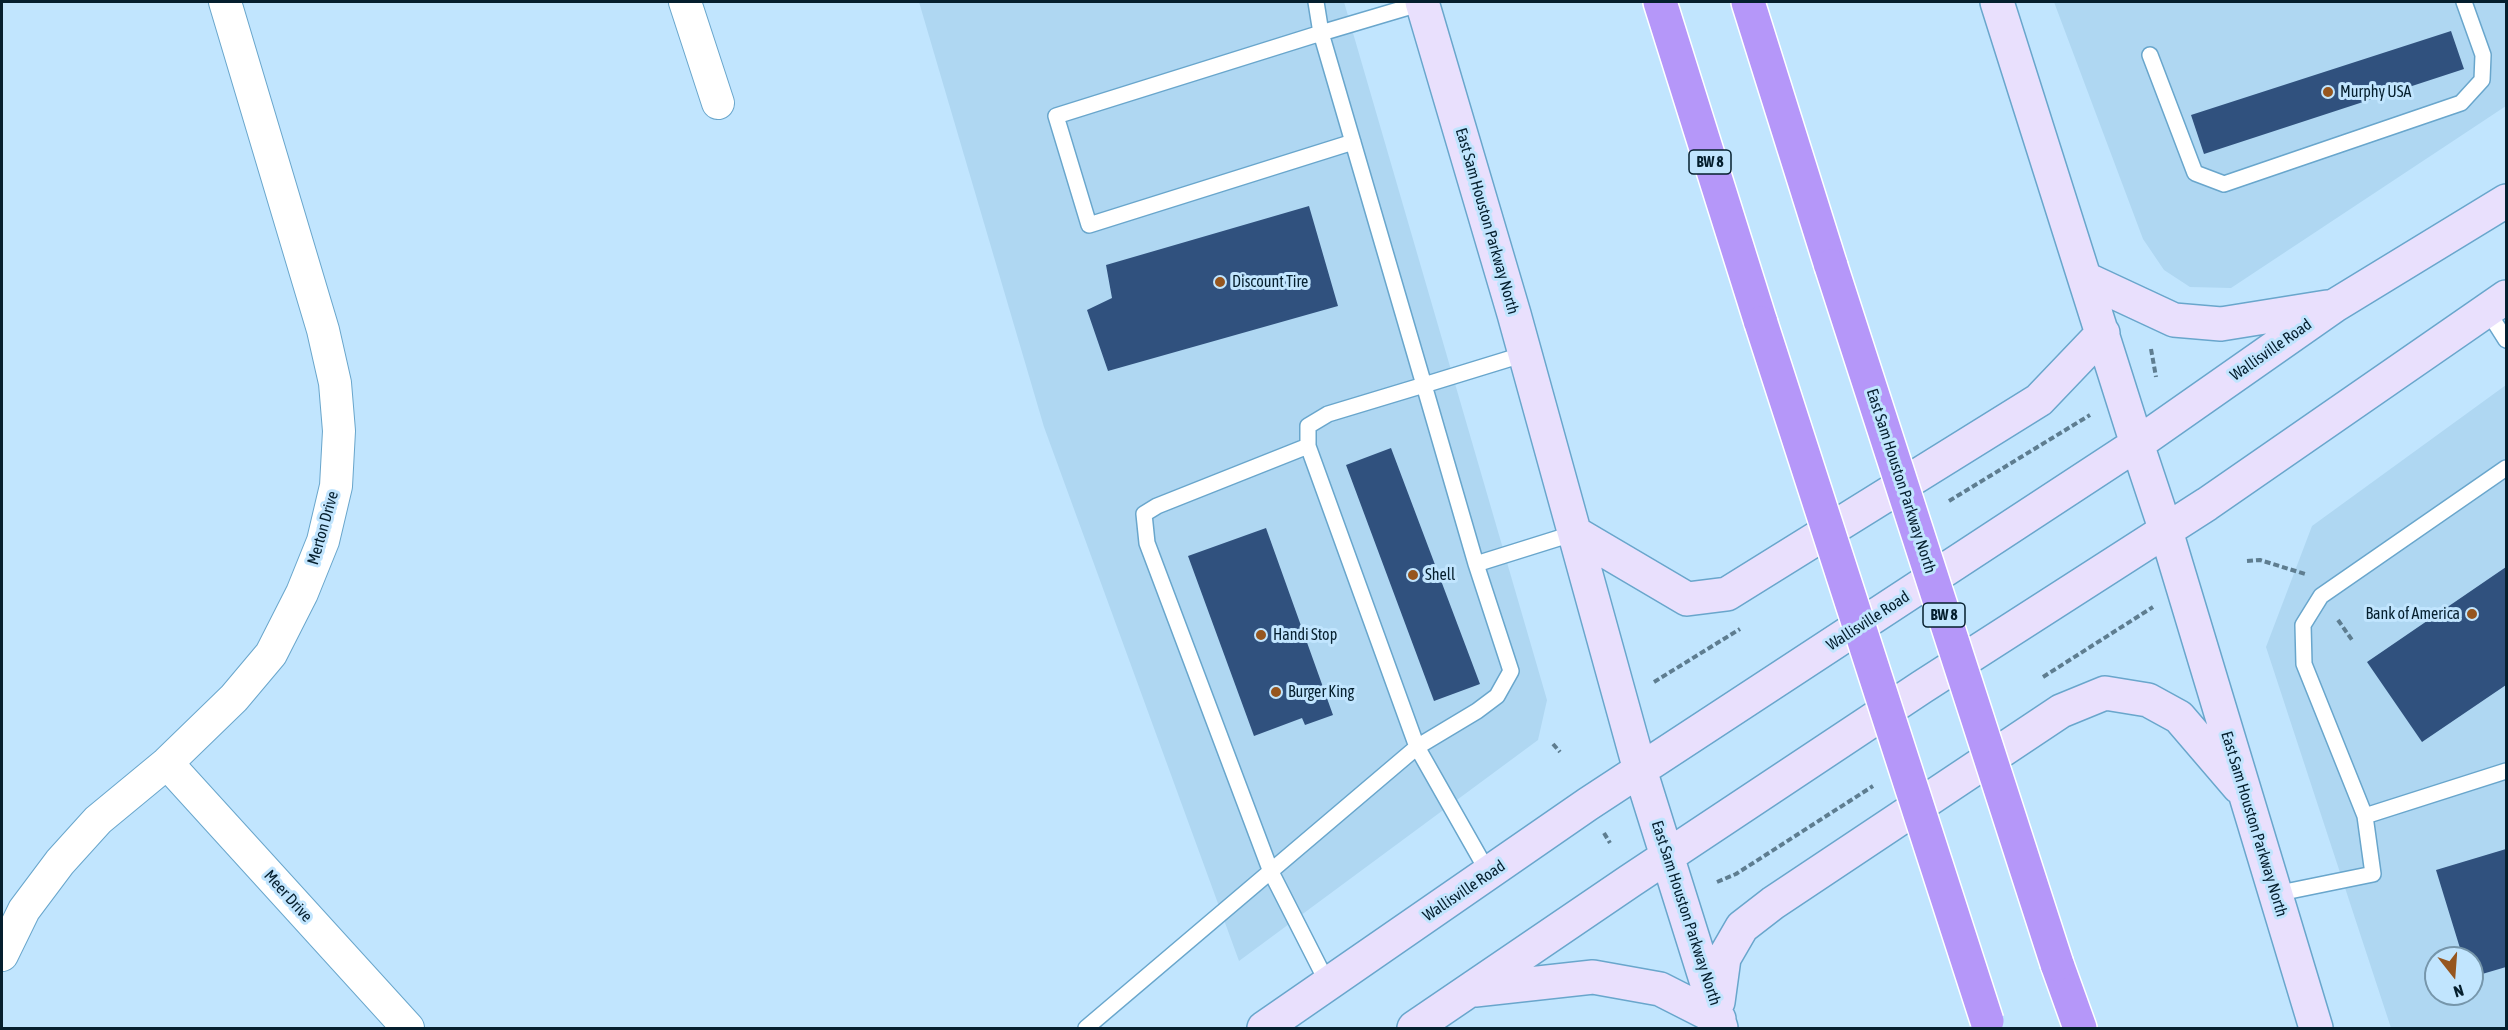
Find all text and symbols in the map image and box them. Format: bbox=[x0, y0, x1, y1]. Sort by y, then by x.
place label: Murphy USA bbox=[2340, 82, 2411, 102]
marker: Murphy USA bbox=[2321, 85, 2335, 99]
street label: East Sam Houston Parkway North bbox=[1451, 126, 1523, 316]
road number: BW 8 bbox=[1689, 150, 1731, 174]
place label: Discount Tire bbox=[1232, 272, 1308, 292]
marker: Discount Tire bbox=[1213, 275, 1227, 289]
street label: Wallisville Road bbox=[2227, 315, 2315, 385]
street label: East Sam Houston Parkway North bbox=[1862, 386, 1940, 576]
street label: Merton Drive bbox=[303, 489, 343, 567]
place label: Shell bbox=[1425, 565, 1455, 585]
marker: Shell bbox=[1406, 568, 1420, 582]
street label: Wallisville Road bbox=[1823, 587, 1913, 655]
road number: BW 8 bbox=[1923, 603, 1965, 627]
place label: Bank of America bbox=[2365, 604, 2460, 624]
marker: Bank of America bbox=[2465, 607, 2479, 621]
place label: Handi Stop bbox=[1273, 625, 1337, 645]
marker: Handi Stop bbox=[1254, 628, 1268, 642]
place label: Burger King bbox=[1288, 682, 1354, 702]
marker: Burger King bbox=[1269, 685, 1283, 699]
street label: East Sam Houston Parkway North bbox=[2217, 729, 2291, 919]
street label: East Sam Houston Parkway North bbox=[1647, 818, 1725, 1008]
street label: Wallisville Road bbox=[1419, 856, 1509, 926]
street label: Meer Drive bbox=[260, 866, 316, 926]
north arrow bbox=[2424, 946, 2484, 1006]
text: N bbox=[2452, 981, 2466, 1001]

